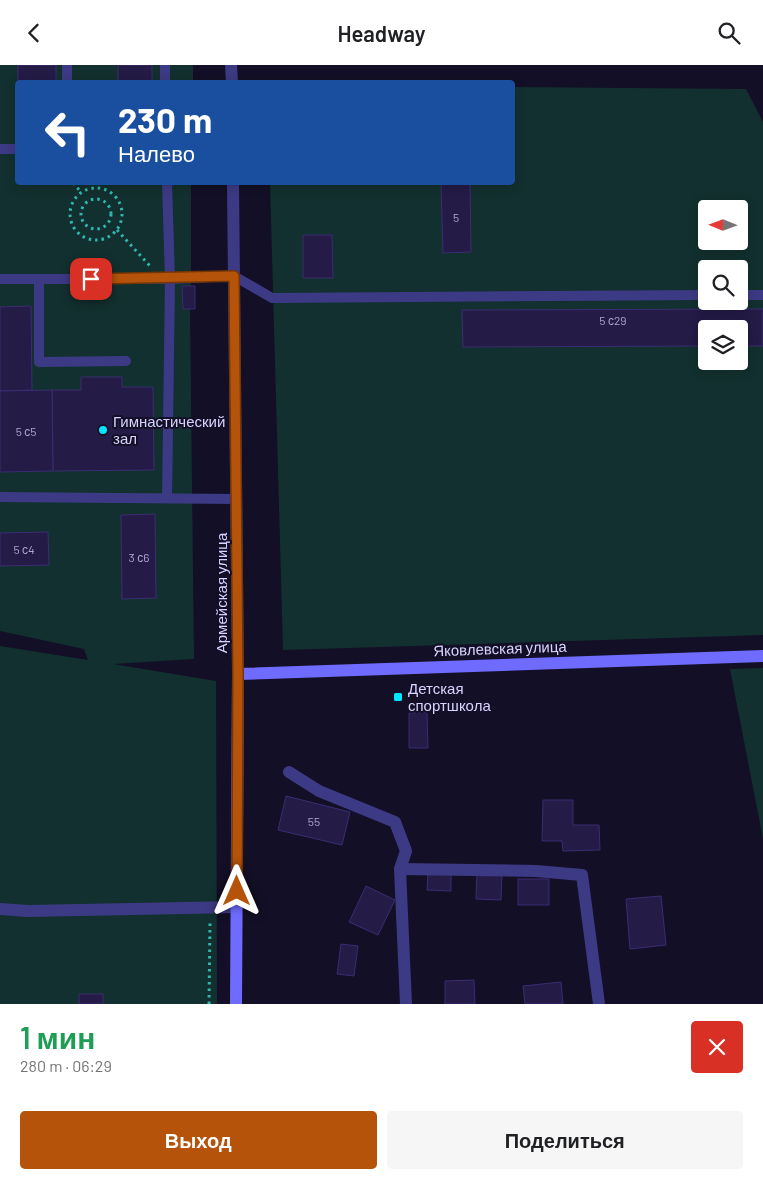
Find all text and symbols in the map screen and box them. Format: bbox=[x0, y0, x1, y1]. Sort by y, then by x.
icon: back bbox=[20, 19, 48, 47]
icon: search bbox=[715, 19, 743, 47]
text: Headway bbox=[338, 20, 425, 46]
text: 230 m bbox=[118, 98, 212, 140]
icon: left bbox=[35, 100, 100, 165]
text: Налево bbox=[118, 140, 195, 166]
north arrow bbox=[698, 200, 748, 250]
map controls bbox=[698, 200, 748, 370]
house number: 5 bbox=[453, 210, 459, 224]
pin bbox=[70, 258, 112, 300]
button: search bbox=[698, 260, 748, 310]
icon: arrive bbox=[77, 265, 105, 293]
house number: 5 с29 bbox=[599, 313, 627, 327]
button: layers bbox=[698, 320, 748, 370]
place label: Гимнастический зал bbox=[113, 412, 225, 447]
house number: 5 с5 bbox=[16, 424, 36, 438]
marker: Гимнастический зал bbox=[97, 424, 109, 436]
street label: Армейская улица bbox=[212, 532, 230, 653]
house number: 5 с4 bbox=[13, 542, 35, 556]
house number: 3 с6 bbox=[129, 550, 149, 564]
street label: Яковлевская улица bbox=[433, 637, 568, 659]
place label: Детская спортшкола bbox=[408, 679, 491, 714]
marker: Детская спортшкола bbox=[392, 691, 404, 703]
house number: 55 bbox=[308, 814, 320, 828]
position arrow bbox=[210, 864, 262, 916]
text: 1 мин bbox=[20, 1019, 95, 1055]
button: close bbox=[691, 1021, 743, 1073]
text: 280 m · 06:29 bbox=[20, 1056, 112, 1075]
button: Выход bbox=[20, 1111, 377, 1169]
button: Поделиться bbox=[387, 1111, 743, 1169]

